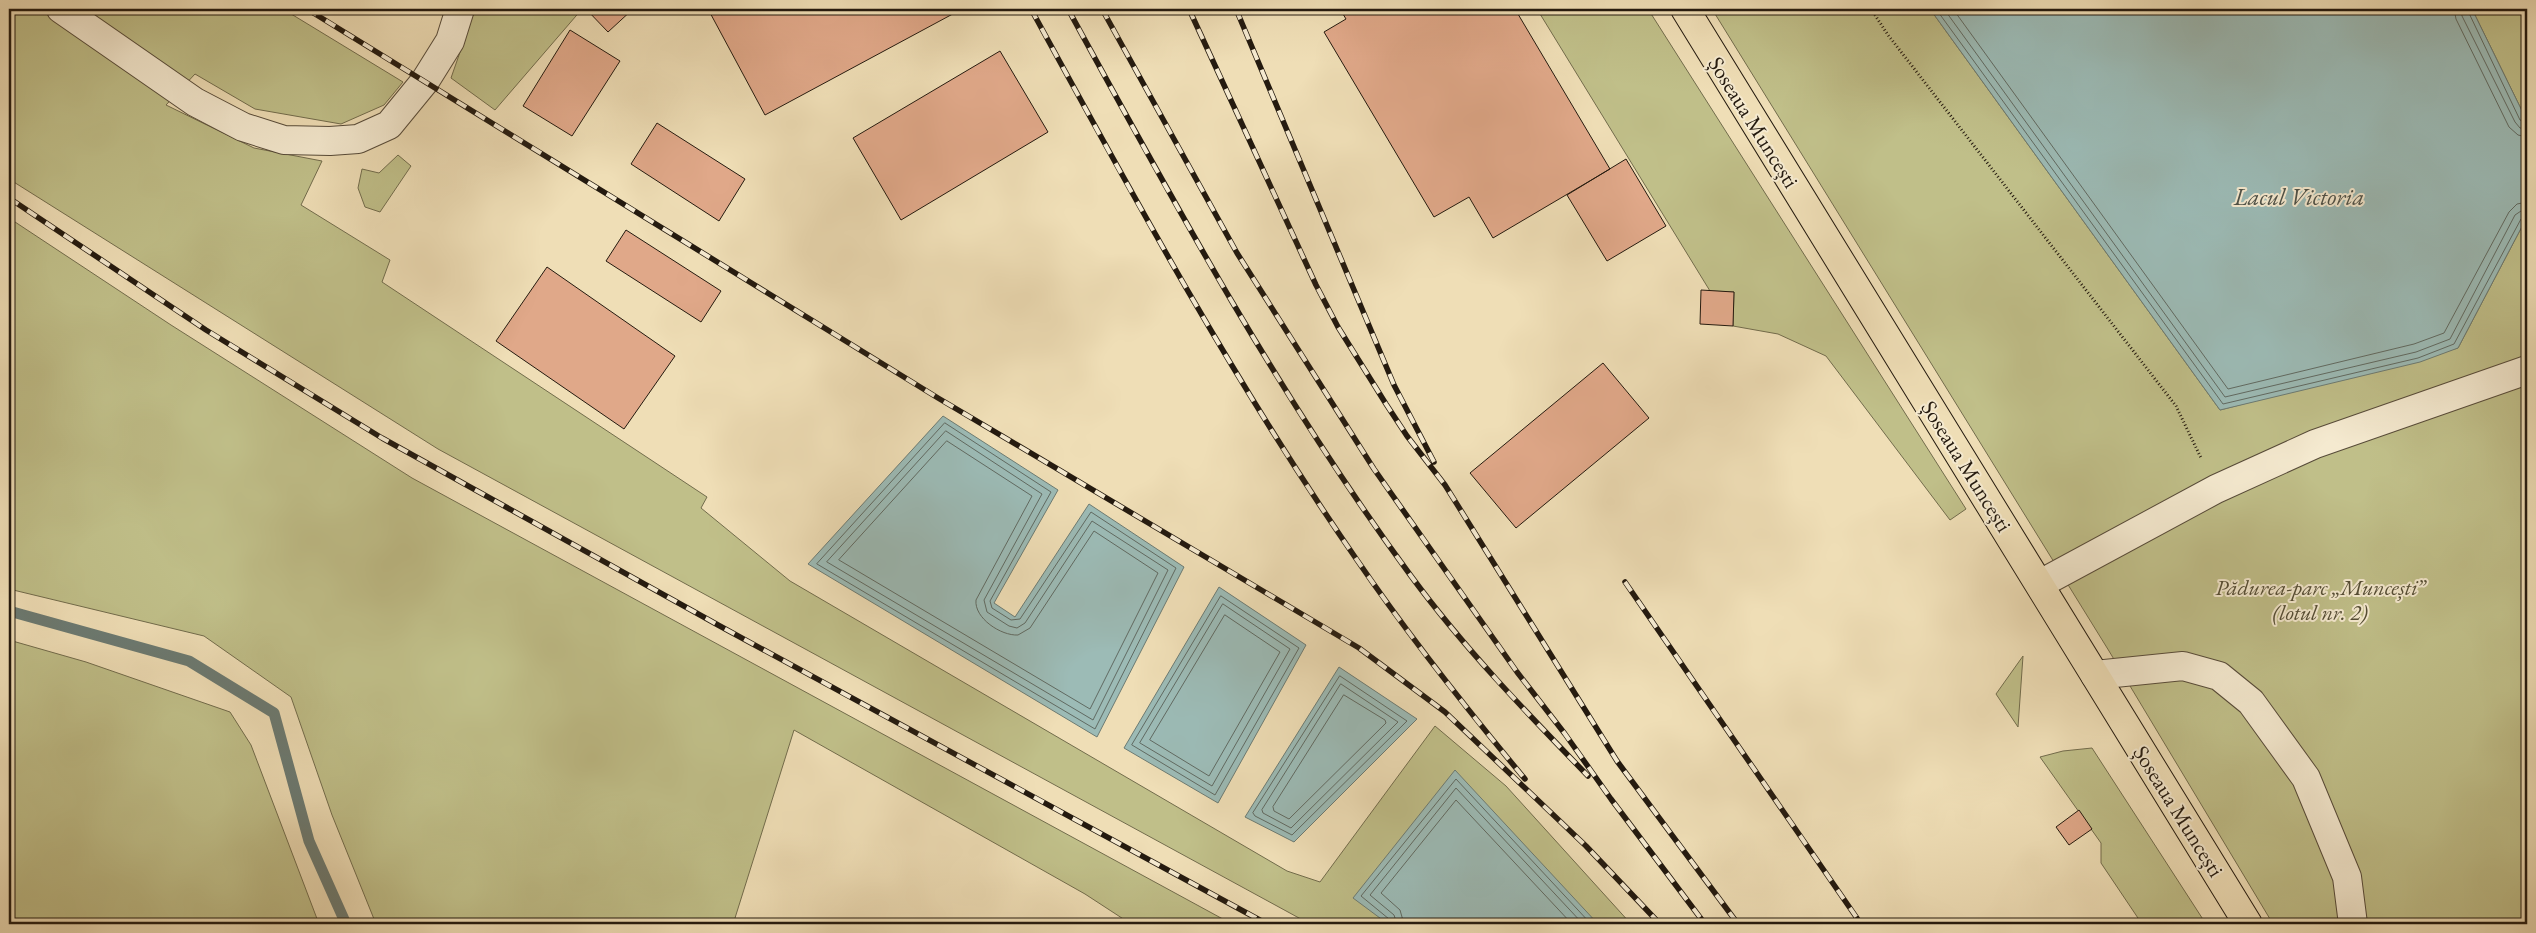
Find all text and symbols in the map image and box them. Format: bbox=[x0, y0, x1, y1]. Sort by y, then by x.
street label: Șoseaua Muncești bbox=[1702, 51, 1806, 194]
water label: Lacul Victoria bbox=[2233, 181, 2364, 212]
street label: Șoseaua Muncești bbox=[1915, 395, 2019, 538]
park label: Pădurea-parc „Muncești” (lotul nr. 2) bbox=[2215, 573, 2427, 627]
street label: Șoseaua Muncești bbox=[2127, 740, 2231, 883]

